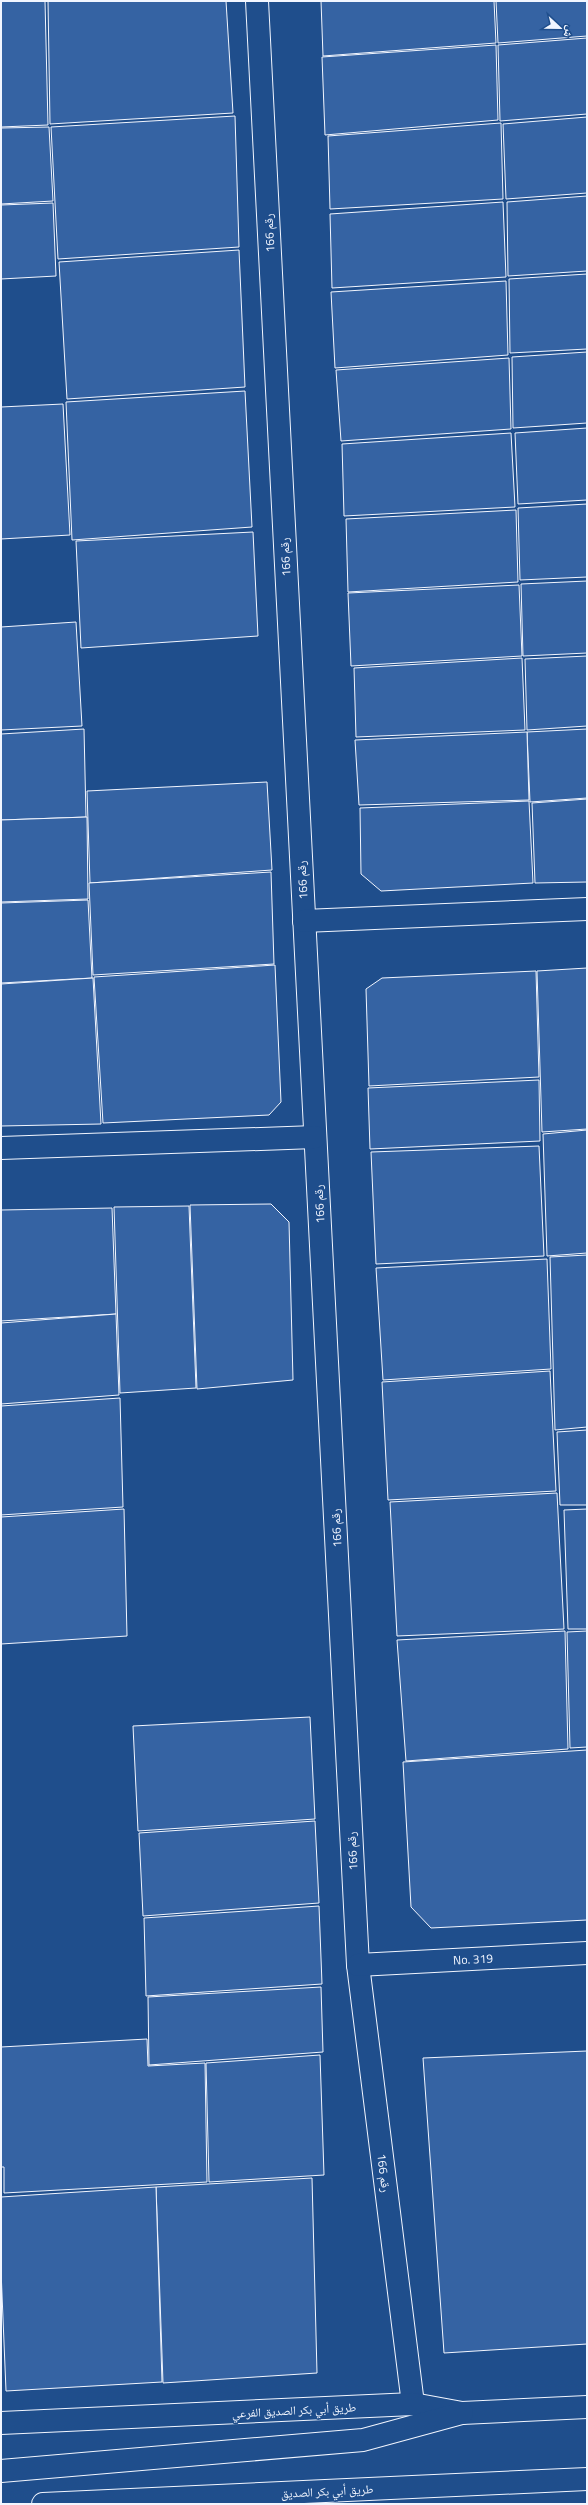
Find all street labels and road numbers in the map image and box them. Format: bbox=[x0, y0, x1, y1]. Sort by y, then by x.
street label: رقم 166 bbox=[258, 213, 280, 253]
street label: رقم 166 bbox=[274, 537, 296, 577]
street label: رقم 166 bbox=[291, 860, 313, 900]
street label: رقم 166 bbox=[308, 1184, 330, 1224]
street label: رقم 166 bbox=[325, 1508, 347, 1548]
street label: رقم 166 bbox=[341, 1831, 363, 1871]
street label: No. 319 bbox=[453, 1948, 494, 1970]
street label: رقم 166 bbox=[372, 2153, 396, 2194]
street label: طريق أبي بكر الصديق الفرعي bbox=[231, 2397, 357, 2424]
street label: طريق أبي بكر الصديق bbox=[280, 2479, 374, 2504]

